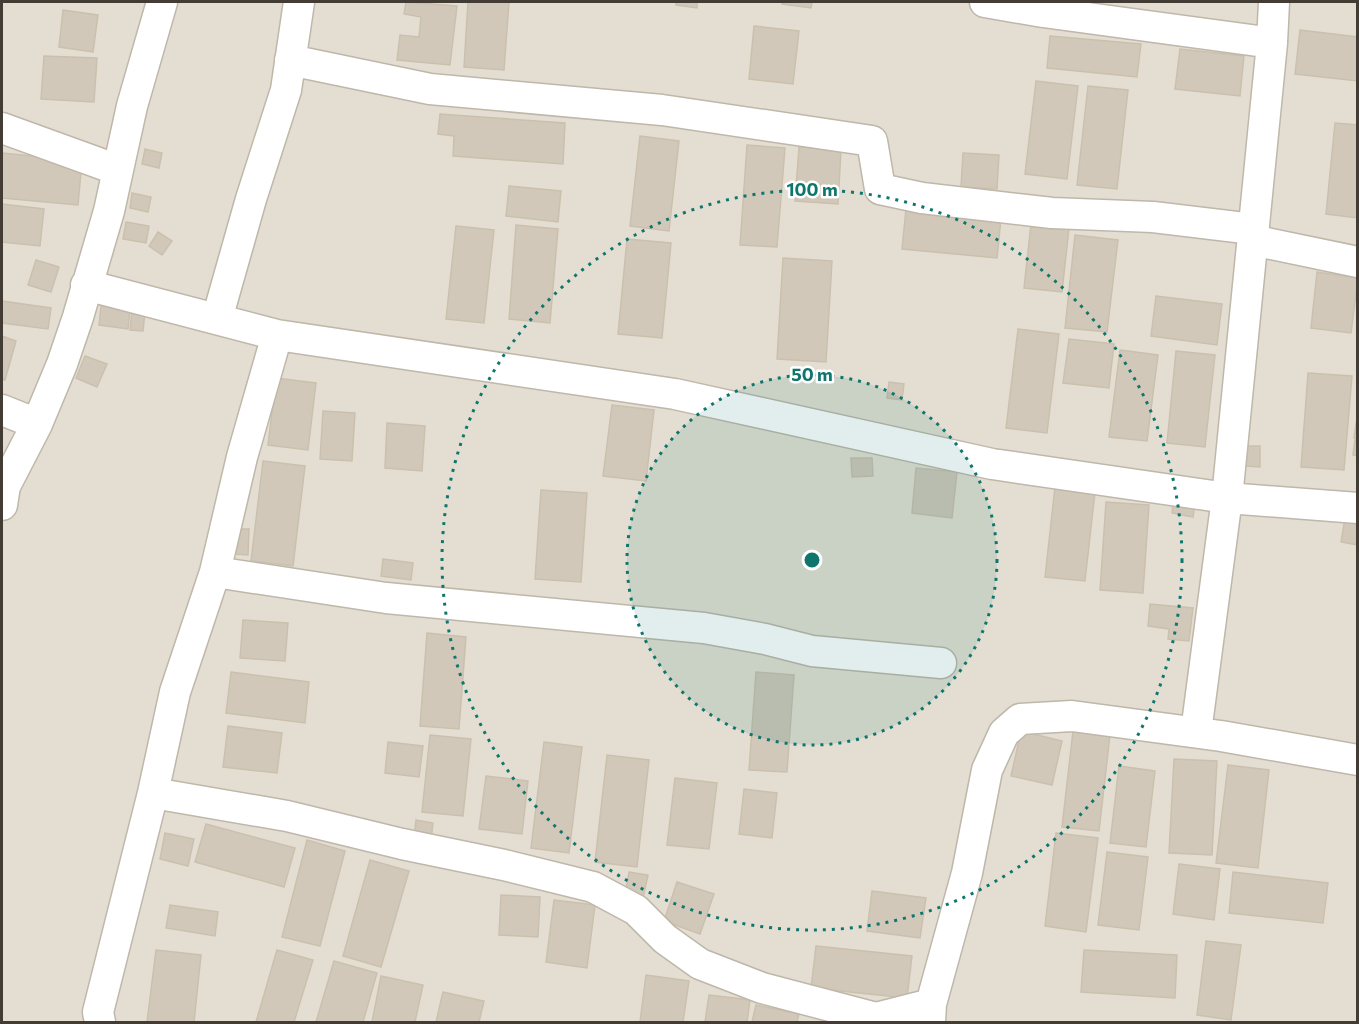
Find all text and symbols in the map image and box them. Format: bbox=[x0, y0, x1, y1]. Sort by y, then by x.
text: 100 m bbox=[786, 178, 838, 200]
text: 50 m bbox=[791, 363, 833, 385]
centre of rings bbox=[802, 550, 822, 570]

